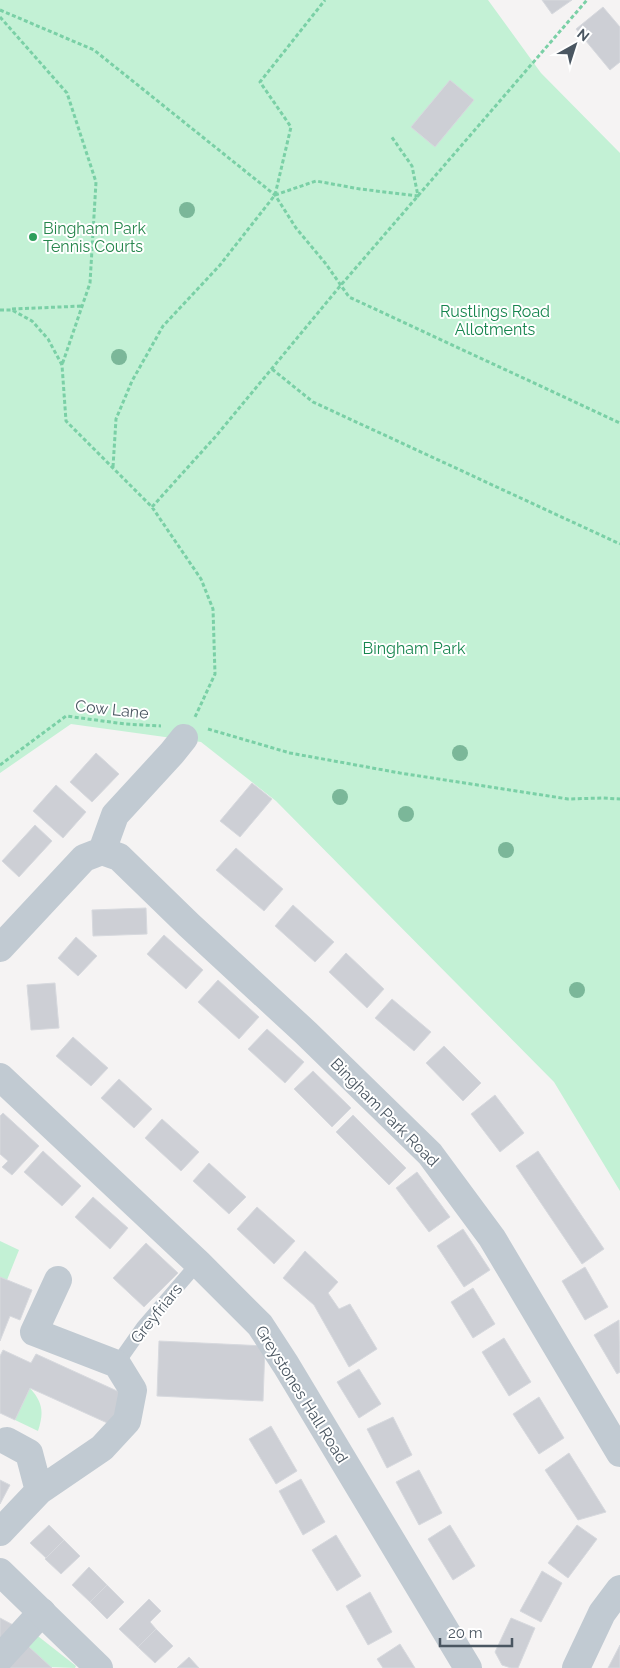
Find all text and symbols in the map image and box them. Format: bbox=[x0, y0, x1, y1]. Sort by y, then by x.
north arrow bbox=[550, 20, 600, 70]
text: N bbox=[574, 25, 592, 44]
place label: Bingham Park Tennis Courts bbox=[43, 219, 146, 256]
marker: Bingham Park Tennis Courts bbox=[27, 231, 39, 243]
park label: Rustlings Road Allotments bbox=[440, 302, 550, 339]
park label: Bingham Park bbox=[363, 639, 466, 658]
street label: Cow Lane bbox=[74, 696, 150, 723]
street label: Bingham Park Road bbox=[327, 1054, 443, 1170]
street label: Greyfriars bbox=[127, 1280, 186, 1347]
street label: Greystones Hall Road bbox=[252, 1322, 352, 1467]
scale bar bbox=[440, 1616, 512, 1648]
text: 20 m bbox=[448, 1624, 483, 1642]

